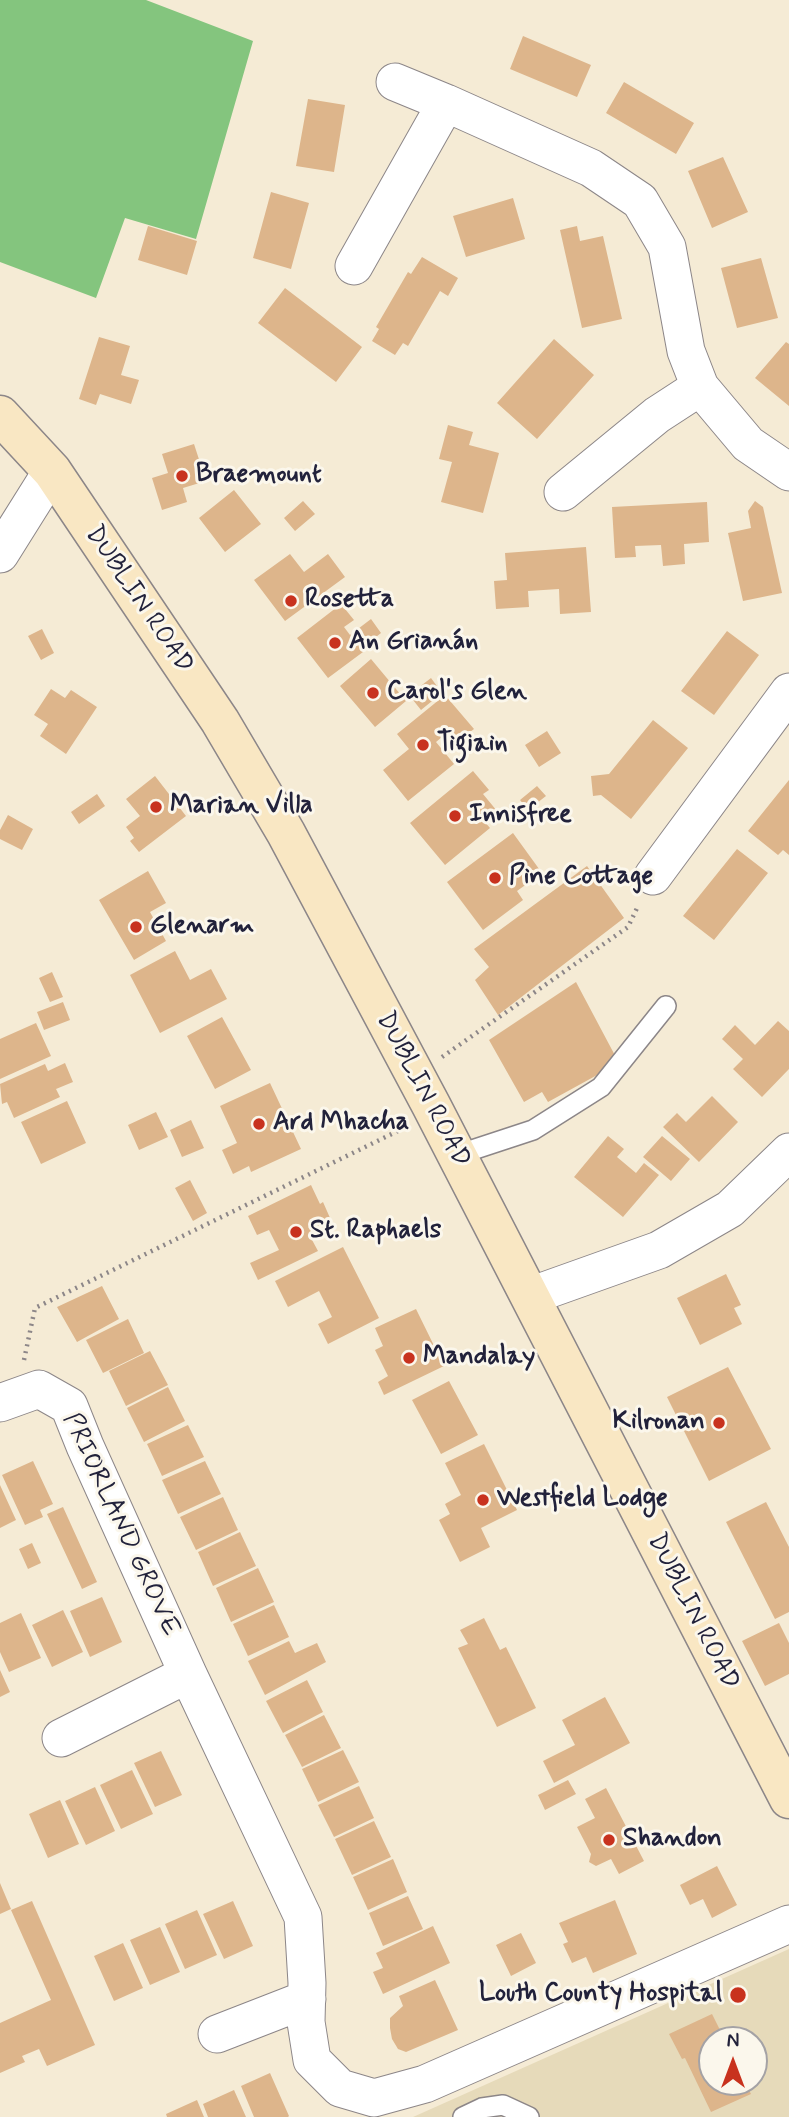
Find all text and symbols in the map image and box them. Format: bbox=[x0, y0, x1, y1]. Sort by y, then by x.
place label: Braemount bbox=[196, 460, 322, 492]
marker: Braemount bbox=[174, 468, 190, 484]
street label: DUBLIN ROAD bbox=[77, 520, 199, 680]
place label: Rosetta bbox=[305, 585, 394, 617]
marker: Rosetta bbox=[283, 593, 299, 609]
place label: An Grianán bbox=[349, 627, 478, 659]
marker: An Grianán bbox=[327, 635, 343, 651]
place label: Carol's Glen bbox=[387, 677, 527, 709]
marker: Carol's Glen bbox=[365, 685, 381, 701]
place label: Tigiain bbox=[437, 729, 508, 761]
marker: Tigiain bbox=[415, 737, 431, 753]
place label: Marian Villa bbox=[170, 791, 313, 823]
marker: Marian Villa bbox=[148, 799, 164, 815]
place label: Innisfree bbox=[469, 800, 572, 832]
marker: Innisfree bbox=[447, 808, 463, 824]
place label: Pine Cottage bbox=[509, 862, 653, 894]
marker: Pine Cottage bbox=[487, 870, 503, 886]
place label: Glenarm bbox=[150, 911, 254, 943]
marker: Glenarm bbox=[128, 919, 144, 935]
street label: DUBLIN ROAD bbox=[368, 1007, 476, 1173]
place label: Ard Mhacha bbox=[273, 1108, 409, 1140]
marker: Ard Mhacha bbox=[251, 1116, 267, 1132]
place label: St. Raphaels bbox=[310, 1216, 441, 1248]
marker: St. Raphaels bbox=[288, 1224, 304, 1240]
place label: Mandalay bbox=[423, 1342, 535, 1374]
marker: Mandalay bbox=[401, 1350, 417, 1366]
place label: Kilronan bbox=[613, 1407, 705, 1439]
street label: PRIORLAND GROVE bbox=[55, 1408, 185, 1642]
marker: Kilronan bbox=[711, 1415, 727, 1431]
place label: Westfield Lodge bbox=[497, 1484, 668, 1516]
marker: Westfield Lodge bbox=[475, 1492, 491, 1508]
street label: DUBLIN ROAD bbox=[639, 1528, 745, 1696]
place label: Shandon bbox=[623, 1824, 722, 1856]
marker: Shandon bbox=[601, 1832, 617, 1848]
place label: Louth County Hospital bbox=[479, 1979, 722, 2011]
marker: Louth County Hospital bbox=[728, 1985, 748, 2005]
north arrow bbox=[698, 2026, 768, 2096]
text: N bbox=[727, 2029, 739, 2054]

